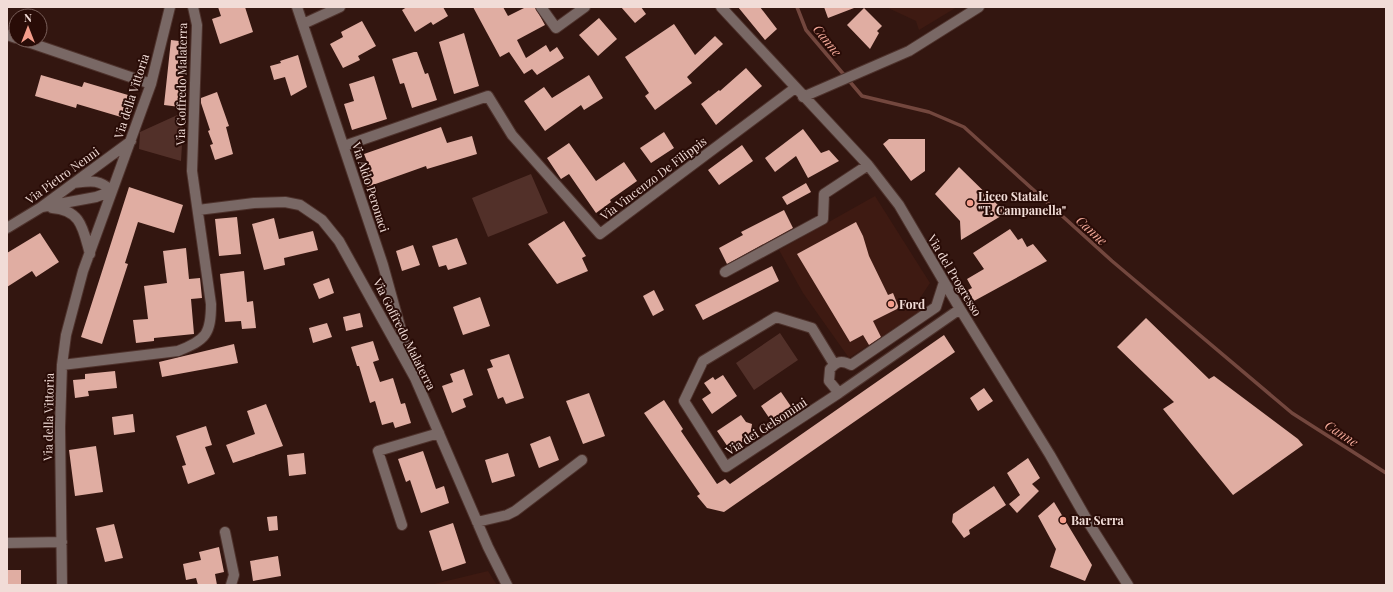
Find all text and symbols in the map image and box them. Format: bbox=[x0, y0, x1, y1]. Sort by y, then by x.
north arrow bbox=[8, 8, 48, 48]
text: N bbox=[24, 10, 32, 25]
water label: Canne bbox=[810, 21, 846, 60]
street label: Via Goffredo Malaterra bbox=[172, 22, 190, 147]
street label: Via della Vittoria bbox=[109, 52, 152, 141]
street label: Via Vincenzo De Filippis bbox=[596, 133, 709, 224]
street label: Via Aldo Peronaci bbox=[349, 139, 393, 234]
street label: Via Pietro Nenni bbox=[21, 143, 102, 208]
place label: Liceo Statale "T. Campanella" bbox=[978, 188, 1066, 218]
marker: Liceo Statale "T. Campanella" bbox=[965, 198, 975, 208]
water label: Canne bbox=[1073, 212, 1111, 249]
street label: Via del Progresso bbox=[924, 230, 986, 319]
street label: Via Goffredo Malaterra bbox=[370, 275, 440, 392]
place label: Ford bbox=[899, 296, 925, 312]
marker: Ford bbox=[886, 299, 896, 309]
street label: Via della Vittoria bbox=[39, 373, 57, 462]
street label: Via dei Gelsomini bbox=[721, 393, 810, 459]
water label: Canne bbox=[1322, 416, 1362, 450]
place label: Bar Serra bbox=[1071, 512, 1125, 528]
marker: Bar Serra bbox=[1058, 515, 1068, 525]

